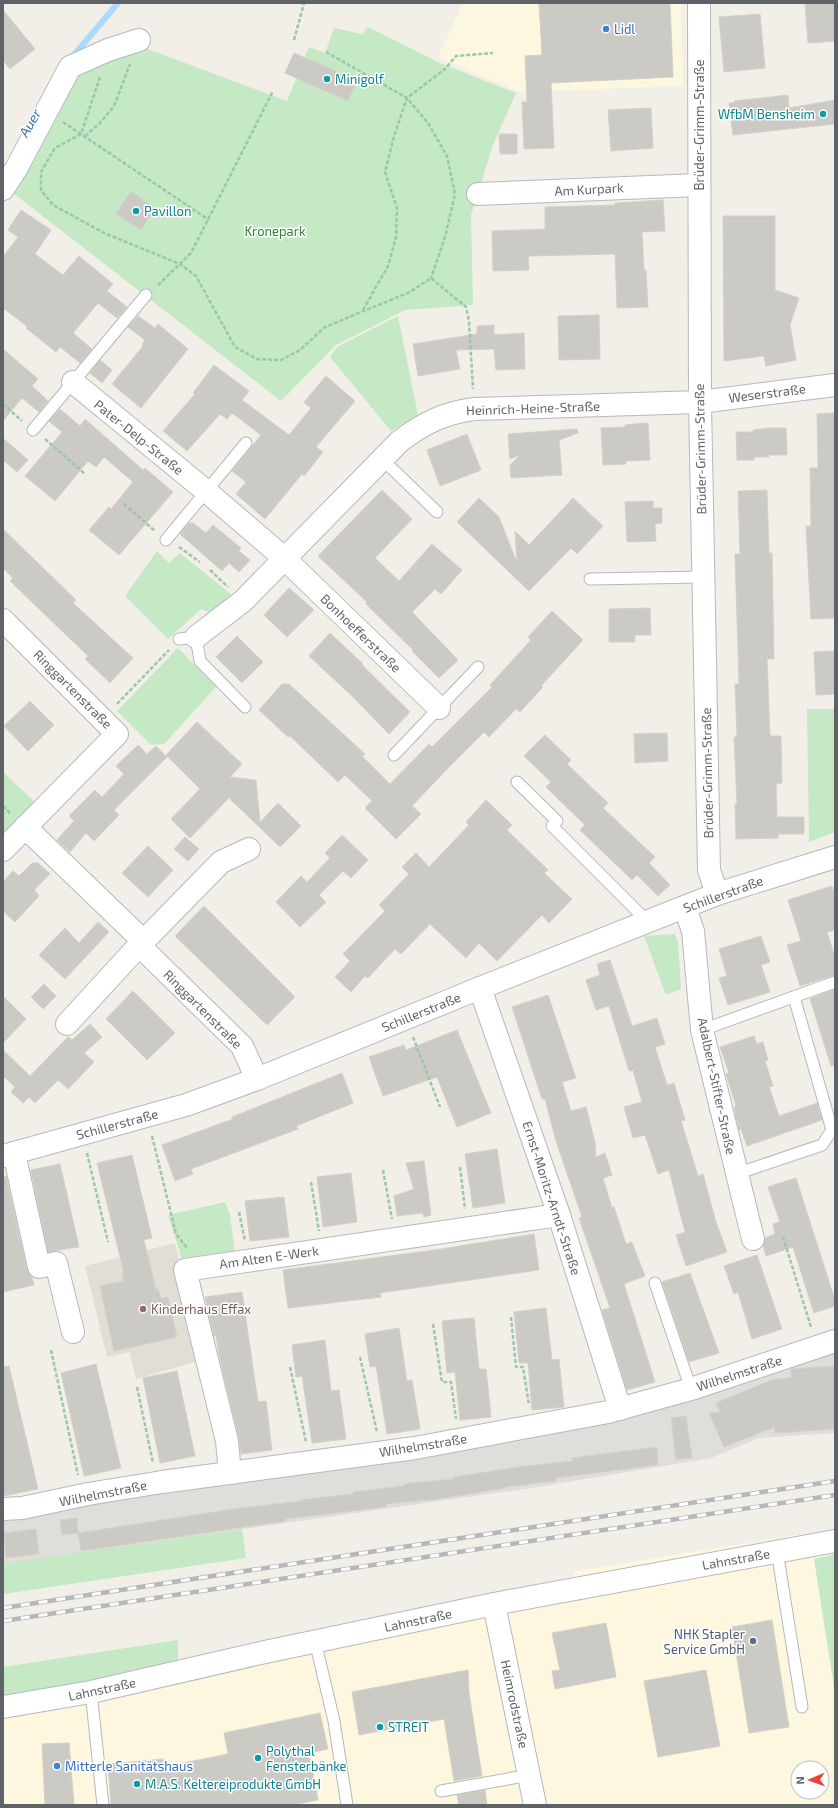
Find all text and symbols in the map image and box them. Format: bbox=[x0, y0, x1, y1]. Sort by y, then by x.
place label: Lidl bbox=[614, 21, 635, 37]
marker: Lidl bbox=[601, 24, 611, 34]
street label: Brüder-Grimm-Straße bbox=[691, 60, 707, 190]
place label: Minigolf bbox=[335, 71, 385, 87]
marker: Minigolf bbox=[322, 74, 332, 84]
water label: Auer bbox=[14, 105, 45, 141]
place label: WfbM Bensheim bbox=[718, 106, 815, 122]
marker: WfbM Bensheim bbox=[818, 109, 828, 119]
street label: Am Kurpark bbox=[554, 179, 624, 199]
place label: Pavillon bbox=[144, 203, 192, 219]
marker: Pavillon bbox=[131, 206, 141, 216]
park label: Kronepark bbox=[244, 223, 306, 239]
street label: Weserstraße bbox=[728, 380, 806, 406]
street label: Brüder-Grimm-Straße bbox=[691, 383, 709, 515]
street label: Pater-Delp-Straße bbox=[91, 396, 187, 478]
street label: Heinrich-Heine-Straße bbox=[466, 398, 600, 418]
street label: Bonhoefferstraße bbox=[317, 590, 405, 676]
street label: Ringgartenstraße bbox=[30, 646, 116, 732]
street label: Brüder-Grimm-Straße bbox=[698, 707, 716, 839]
street label: Schillerstraße bbox=[681, 872, 765, 916]
street label: Ringgartenstraße bbox=[160, 966, 246, 1052]
street label: Schillerstraße bbox=[379, 989, 463, 1035]
street label: Adalbert-Stifter-Straße bbox=[695, 1016, 739, 1156]
street label: Schillerstraße bbox=[74, 1105, 160, 1143]
street label: Ernst-Moritz-Arndt-Straße bbox=[520, 1119, 584, 1277]
street label: Am Alten E-Werk bbox=[218, 1242, 320, 1272]
place label: Kinderhaus Effax bbox=[151, 1301, 251, 1317]
marker: Kinderhaus Effax bbox=[138, 1304, 148, 1314]
street label: Wilhelmstraße bbox=[694, 1352, 784, 1394]
street label: Wilhelmstraße bbox=[378, 1430, 468, 1460]
street label: Wilhelmstraße bbox=[58, 1477, 148, 1509]
street label: Lahnstraße bbox=[701, 1545, 771, 1573]
street label: Lahnstraße bbox=[383, 1605, 453, 1635]
place label: NHK Stapler Service GmbH bbox=[664, 1626, 745, 1657]
marker: NHK Stapler Service GmbH bbox=[748, 1636, 758, 1646]
street label: Heimrodstraße bbox=[498, 1658, 532, 1750]
street label: Lahnstraße bbox=[67, 1674, 137, 1704]
place label: STREIT bbox=[388, 1719, 430, 1735]
marker: STREIT bbox=[375, 1722, 385, 1732]
place label: Polythal Fensterbänke bbox=[266, 1743, 347, 1774]
marker: Polythal Fensterbänke bbox=[253, 1753, 263, 1763]
place label: Mitterle Sanitätshaus bbox=[65, 1758, 193, 1774]
north arrow bbox=[790, 1760, 830, 1800]
marker: Mitterle Sanitätshaus bbox=[52, 1761, 62, 1771]
place label: M.A.S. Keltereiprodukte GmbH bbox=[145, 1776, 321, 1792]
text: N bbox=[793, 1776, 806, 1785]
marker: M.A.S. Keltereiprodukte GmbH bbox=[132, 1779, 142, 1789]

